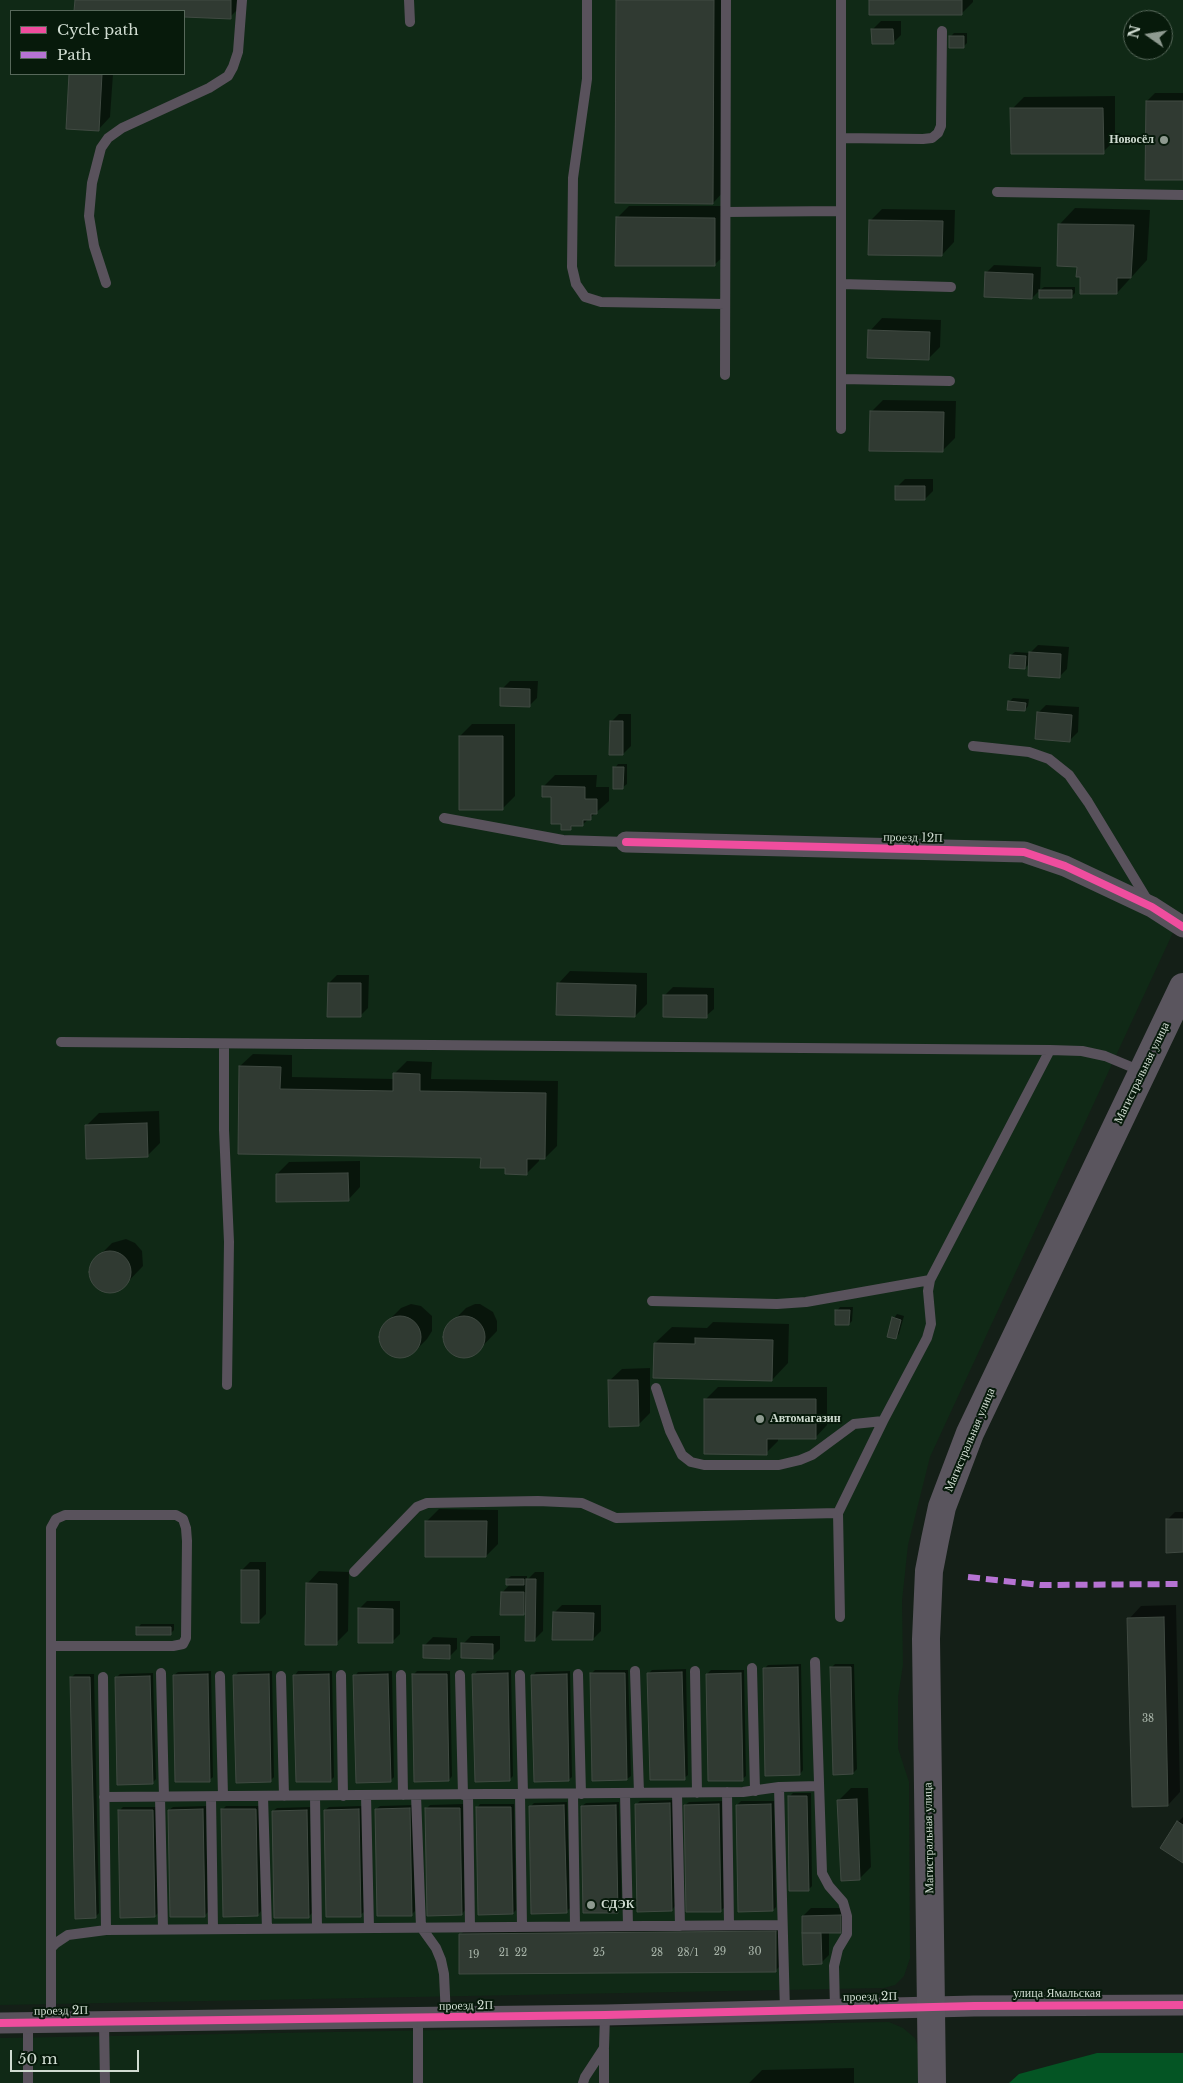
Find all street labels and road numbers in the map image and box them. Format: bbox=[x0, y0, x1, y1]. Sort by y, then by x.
street label: проезд 12П bbox=[883, 830, 943, 846]
street label: Магистральная улица bbox=[1111, 1020, 1173, 1126]
street label: Магистральная улица bbox=[942, 1386, 998, 1494]
street label: Магистральная улица bbox=[921, 1782, 937, 1894]
street label: улица Ямальская bbox=[1013, 1987, 1101, 2001]
street label: проезд 2П bbox=[843, 1989, 897, 2005]
street label: проезд 2П bbox=[439, 1998, 493, 2014]
street label: проезд 2П bbox=[34, 2003, 88, 2019]

